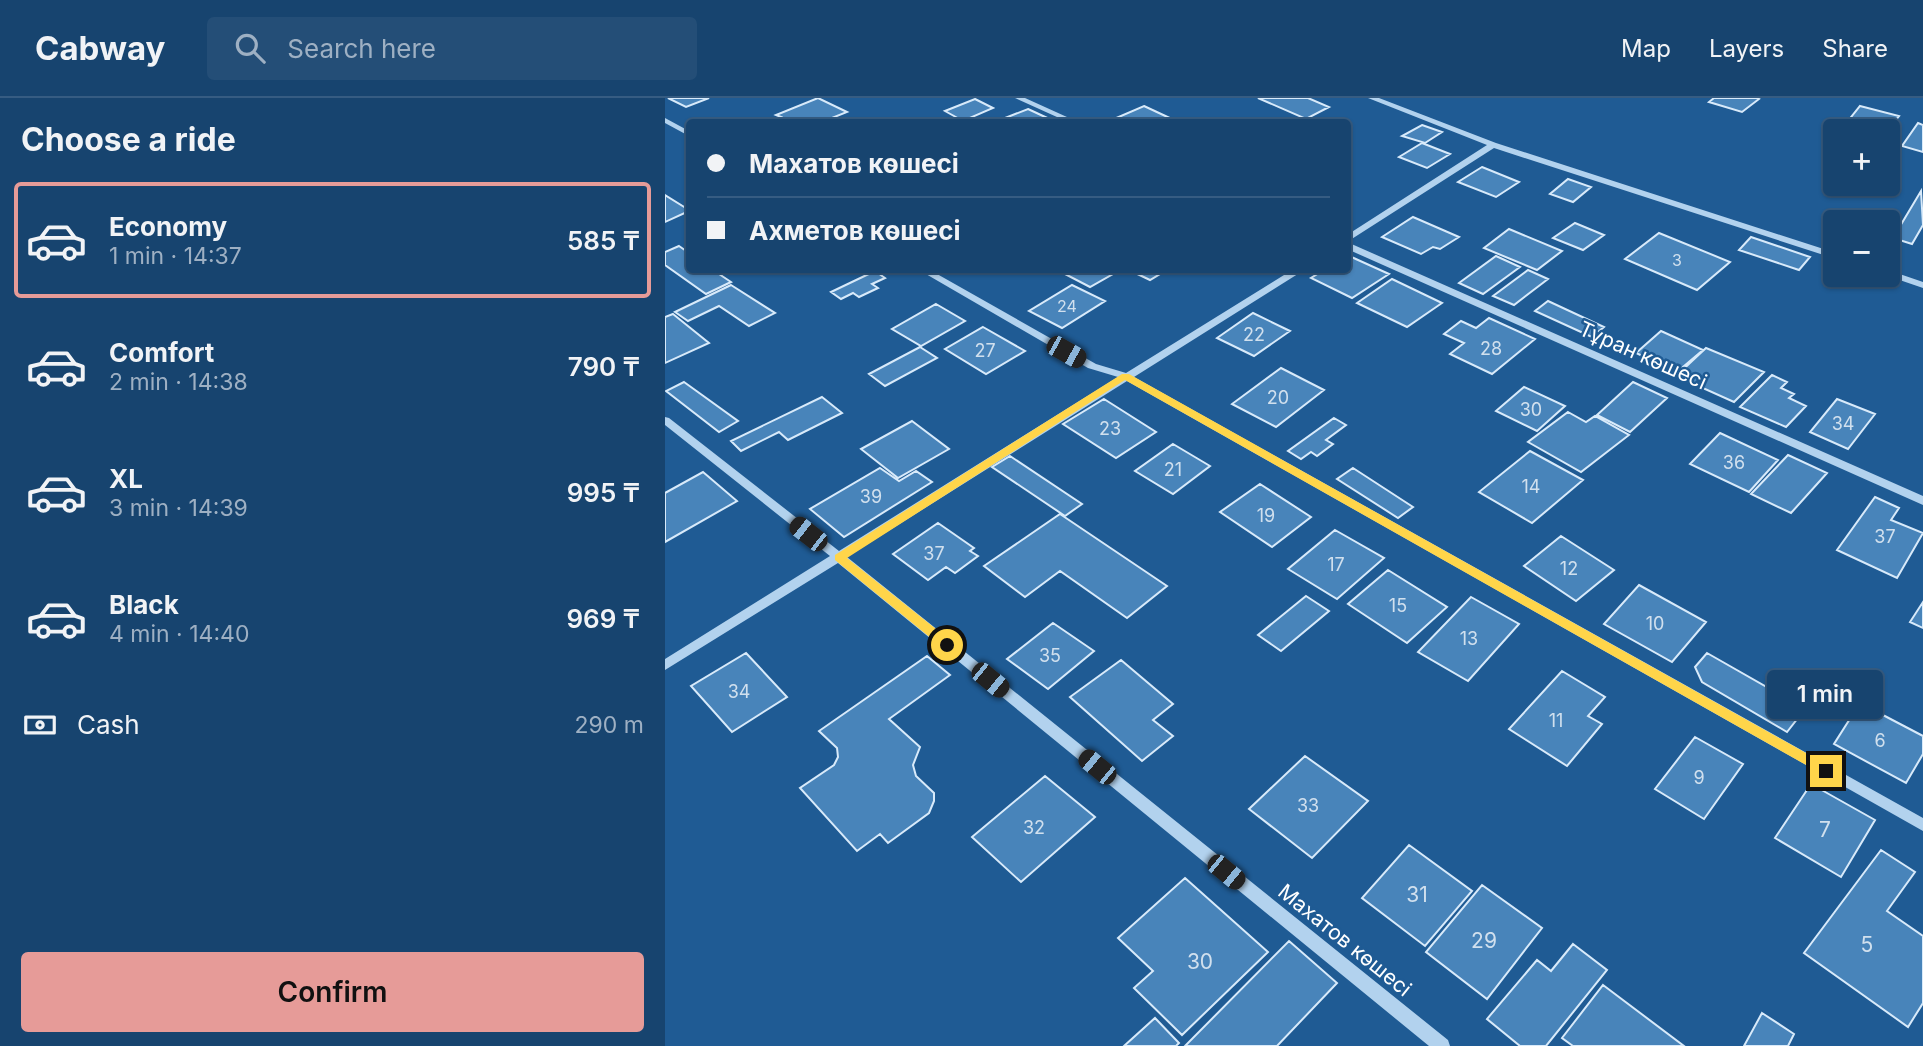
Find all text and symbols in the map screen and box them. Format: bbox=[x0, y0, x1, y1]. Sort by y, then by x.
search box bbox=[207, 17, 697, 80]
text: Cabway bbox=[35, 28, 165, 68]
icon: search bbox=[231, 29, 269, 67]
text: Search here bbox=[287, 33, 436, 64]
text: Map bbox=[1621, 34, 1671, 63]
text: Layers bbox=[1709, 34, 1784, 63]
text: Share bbox=[1822, 34, 1888, 63]
map controls bbox=[1823, 119, 1900, 287]
button: + bbox=[1823, 119, 1900, 196]
text: Choose a ride bbox=[21, 120, 236, 159]
text: Махатов көшесі bbox=[749, 148, 959, 179]
icon: car bbox=[25, 209, 88, 272]
button: − bbox=[1823, 210, 1900, 287]
text: Economy bbox=[109, 211, 227, 242]
text: Ахметов көшесі bbox=[749, 215, 961, 246]
text: 585 ₸ bbox=[567, 225, 640, 256]
text: 1 min · 14:37 bbox=[109, 242, 242, 270]
house number: 3 bbox=[1672, 250, 1682, 270]
house number: 24 bbox=[1057, 296, 1077, 316]
street label: Тұран көшесі bbox=[1575, 316, 1711, 394]
house number: 22 bbox=[1243, 324, 1265, 345]
car bbox=[1043, 333, 1090, 371]
icon: car bbox=[25, 335, 88, 398]
text: Comfort bbox=[109, 337, 214, 368]
house number: 28 bbox=[1480, 338, 1502, 359]
house number: 27 bbox=[974, 340, 996, 361]
text: 790 ₸ bbox=[568, 351, 640, 382]
text: 2 min · 14:38 bbox=[109, 368, 248, 396]
house number: 20 bbox=[1267, 387, 1289, 408]
house number: 30 bbox=[1520, 399, 1542, 420]
house number: 34 bbox=[1832, 413, 1854, 434]
house number: 23 bbox=[1099, 418, 1121, 439]
house number: 36 bbox=[1723, 452, 1745, 473]
house number: 21 bbox=[1164, 459, 1182, 480]
icon: car bbox=[25, 461, 88, 524]
text: XL bbox=[109, 463, 143, 494]
house number: 14 bbox=[1522, 476, 1540, 497]
text: 995 ₸ bbox=[567, 477, 640, 508]
house number: 39 bbox=[860, 486, 882, 507]
text: 3 min · 14:39 bbox=[109, 494, 248, 522]
house number: 19 bbox=[1257, 505, 1275, 526]
car bbox=[785, 513, 832, 555]
house number: 37 bbox=[1874, 526, 1896, 547]
house number: 37 bbox=[923, 543, 945, 564]
house number: 17 bbox=[1327, 554, 1345, 575]
house number: 12 bbox=[1560, 558, 1578, 579]
icon: car bbox=[25, 587, 88, 650]
text: Black bbox=[109, 589, 179, 620]
house number: 15 bbox=[1389, 595, 1407, 616]
text: 969 ₸ bbox=[566, 603, 640, 634]
house number: 10 bbox=[1646, 613, 1664, 634]
text: 4 min · 14:40 bbox=[109, 620, 249, 648]
house number: 13 bbox=[1460, 628, 1478, 649]
route start bbox=[931, 629, 963, 661]
house number: 35 bbox=[1039, 645, 1061, 666]
car bbox=[968, 659, 1013, 701]
callout: 1 min bbox=[1768, 670, 1884, 718]
text: 1 min bbox=[1797, 680, 1853, 708]
house number: 34 bbox=[728, 681, 750, 702]
icon: cash bbox=[21, 706, 59, 744]
text: Cash bbox=[77, 709, 140, 740]
house number: 11 bbox=[1549, 710, 1563, 731]
text: 290 m bbox=[575, 711, 644, 739]
house number: 6 bbox=[1874, 730, 1886, 751]
car bbox=[1075, 746, 1120, 788]
route end bbox=[1810, 755, 1842, 787]
house number: 9 bbox=[1693, 767, 1705, 788]
house number: 33 bbox=[1297, 795, 1319, 816]
house number: 32 bbox=[1023, 817, 1045, 838]
house number: 7 bbox=[1819, 817, 1831, 842]
car bbox=[1204, 851, 1249, 893]
street label: Махатов көшесі bbox=[1273, 879, 1417, 1001]
house number: 31 bbox=[1406, 882, 1428, 907]
house number: 29 bbox=[1471, 928, 1497, 953]
house number: 5 bbox=[1861, 932, 1873, 957]
house number: 30 bbox=[1187, 949, 1213, 974]
button: Confirm bbox=[21, 952, 644, 1032]

